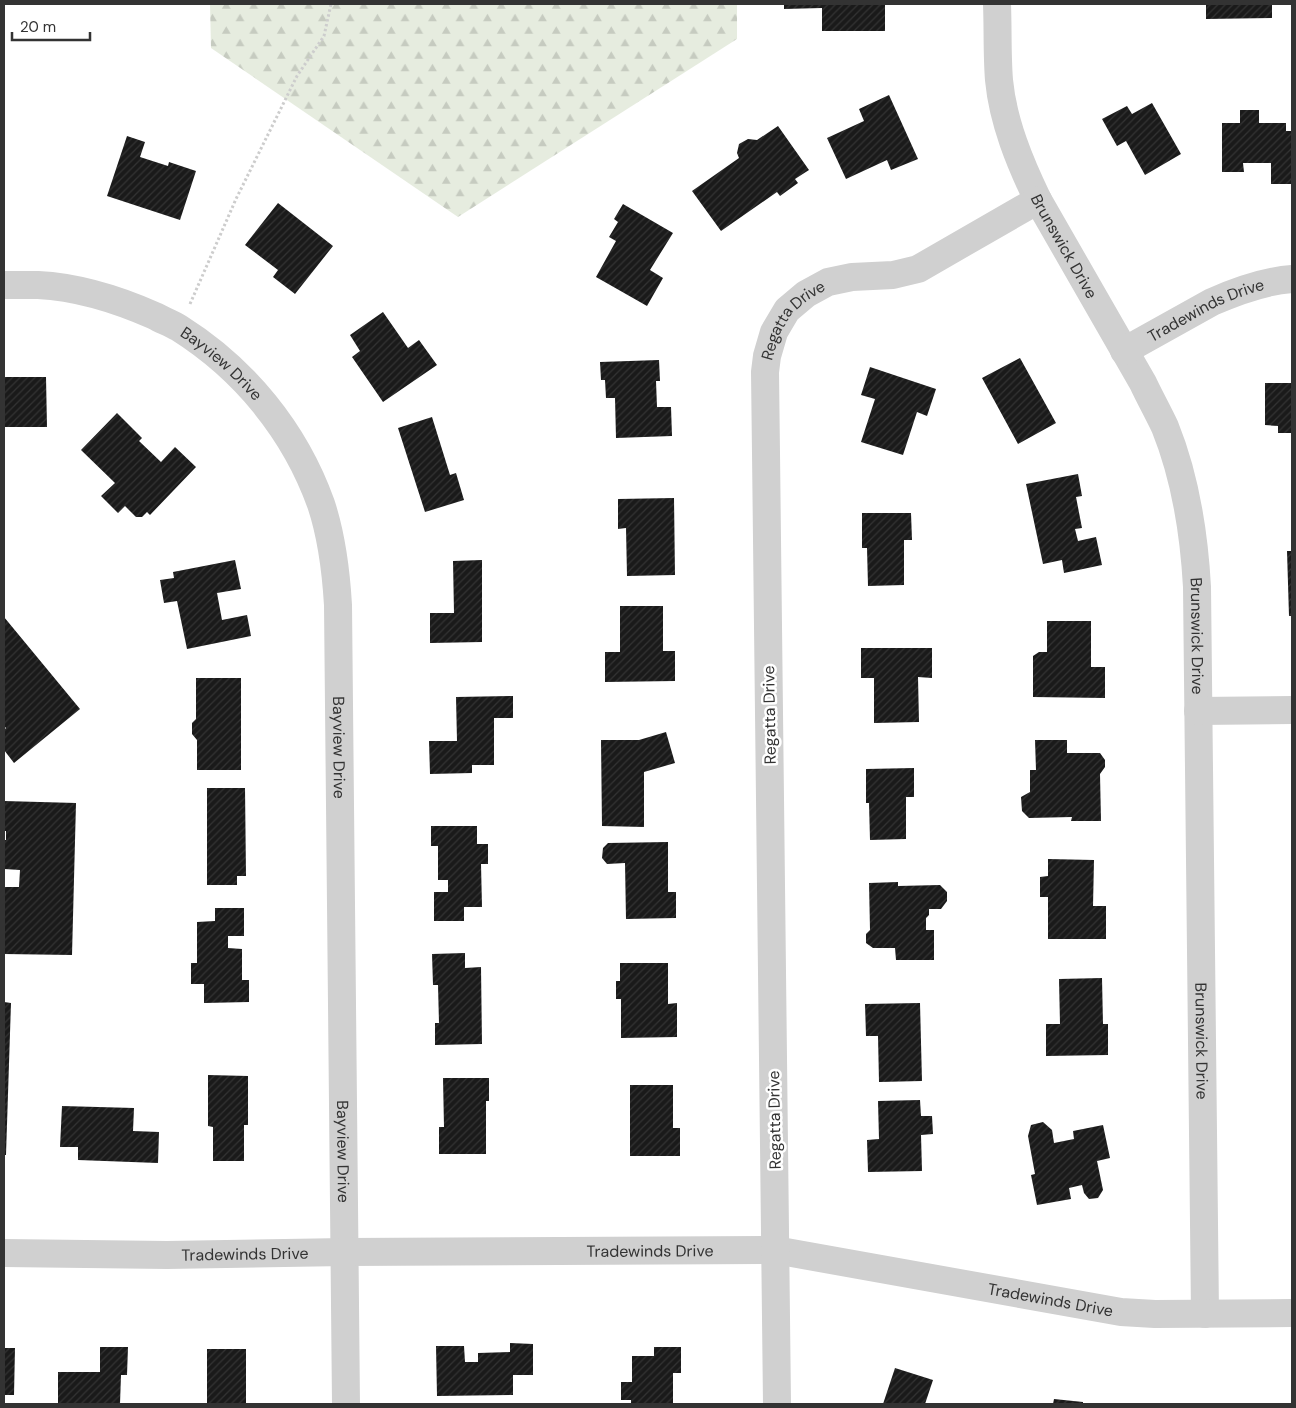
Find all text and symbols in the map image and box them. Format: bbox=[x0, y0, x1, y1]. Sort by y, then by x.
scale bar bbox=[12, 10, 90, 42]
text: 20 m bbox=[20, 17, 56, 37]
street label: Brunswick Drive bbox=[1026, 191, 1102, 302]
street label: Tradewinds Drive bbox=[1144, 274, 1266, 347]
street label: Regatta Drive bbox=[756, 276, 829, 363]
street label: Bayview Drive bbox=[176, 322, 267, 405]
street label: Brunswick Drive bbox=[1185, 577, 1208, 695]
street label: Regatta Drive bbox=[758, 665, 781, 765]
street label: Bayview Drive bbox=[328, 696, 350, 799]
street label: Brunswick Drive bbox=[1190, 982, 1213, 1100]
street label: Regatta Drive bbox=[763, 1070, 786, 1170]
street label: Bayview Drive bbox=[332, 1100, 354, 1203]
street label: Tradewinds Drive bbox=[586, 1240, 714, 1262]
street label: Tradewinds Drive bbox=[181, 1243, 309, 1266]
street label: Tradewinds Drive bbox=[986, 1278, 1115, 1321]

